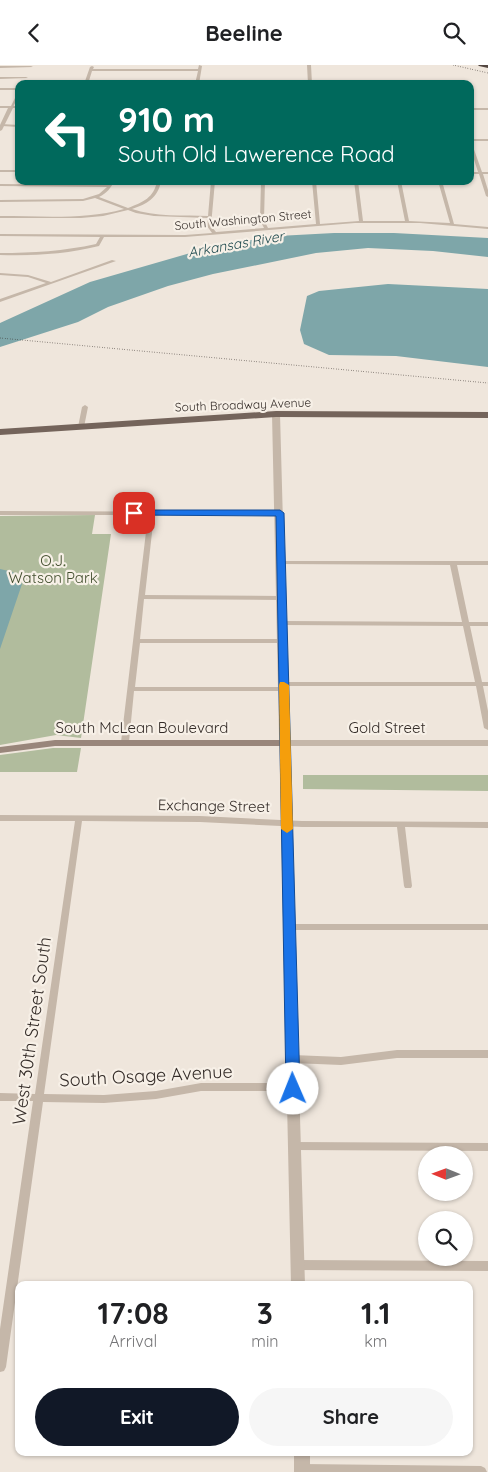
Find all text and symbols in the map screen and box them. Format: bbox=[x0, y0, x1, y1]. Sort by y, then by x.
icon: back bbox=[20, 19, 48, 47]
text: Beeline bbox=[205, 19, 283, 47]
icon: search bbox=[440, 19, 468, 47]
text: 910 m bbox=[118, 97, 215, 141]
icon: left bbox=[35, 100, 100, 165]
text: South Old Lawerence Road bbox=[118, 140, 395, 168]
street label: South Washington Street bbox=[174, 206, 312, 233]
water label: Arkansas River bbox=[187, 226, 287, 261]
street label: South Broadway Avenue bbox=[175, 395, 312, 414]
pin bbox=[113, 492, 155, 534]
icon: arrive bbox=[120, 499, 148, 527]
park label: O.J. Watson Park bbox=[8, 551, 98, 587]
street label: South McLean Boulevard bbox=[56, 718, 228, 737]
street label: Gold Street bbox=[349, 718, 425, 737]
street label: Exchange Street bbox=[158, 795, 270, 816]
street label: West 30th Street South bbox=[7, 935, 56, 1127]
street label: South Osage Avenue bbox=[59, 1059, 233, 1092]
position arrow bbox=[266, 1062, 318, 1114]
north arrow bbox=[418, 1146, 472, 1201]
map controls bbox=[418, 1146, 473, 1266]
button: search bbox=[418, 1211, 473, 1266]
text: 17:08 bbox=[98, 1294, 169, 1332]
text: 3 bbox=[257, 1294, 273, 1332]
text: 1.1 bbox=[361, 1294, 390, 1332]
text: Arrival bbox=[109, 1331, 157, 1351]
text: min bbox=[251, 1331, 279, 1351]
text: km bbox=[364, 1331, 387, 1351]
button: Exit bbox=[35, 1388, 239, 1446]
button: Share bbox=[249, 1388, 453, 1446]

